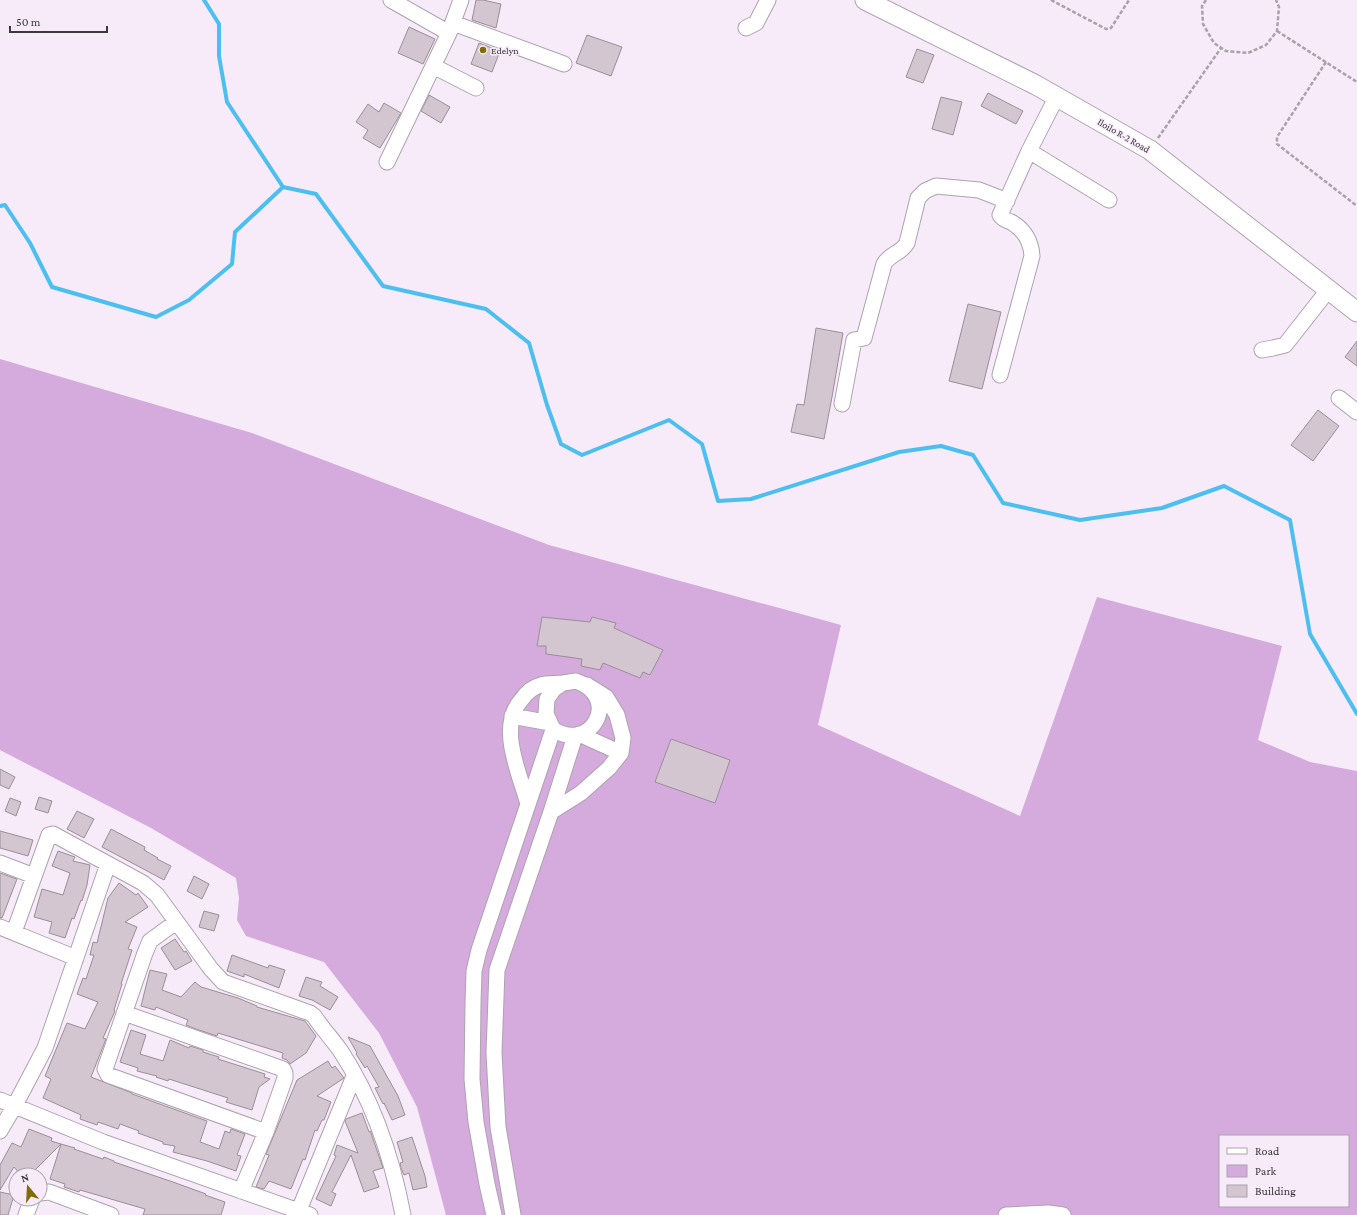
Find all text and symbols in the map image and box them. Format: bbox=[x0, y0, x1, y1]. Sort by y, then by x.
scale bar bbox=[10, 8, 107, 34]
text: 50 m bbox=[16, 15, 41, 29]
marker: Edelyn bbox=[478, 45, 488, 55]
place label: Edelyn bbox=[491, 45, 519, 56]
street label: Iloilo R-2 Road bbox=[1096, 116, 1152, 155]
legend bbox=[1219, 1135, 1349, 1207]
text: Road bbox=[1255, 1144, 1280, 1158]
text: Park bbox=[1255, 1164, 1277, 1178]
north arrow bbox=[8, 1167, 48, 1207]
text: N bbox=[19, 1170, 31, 1184]
text: Building bbox=[1255, 1184, 1296, 1198]

